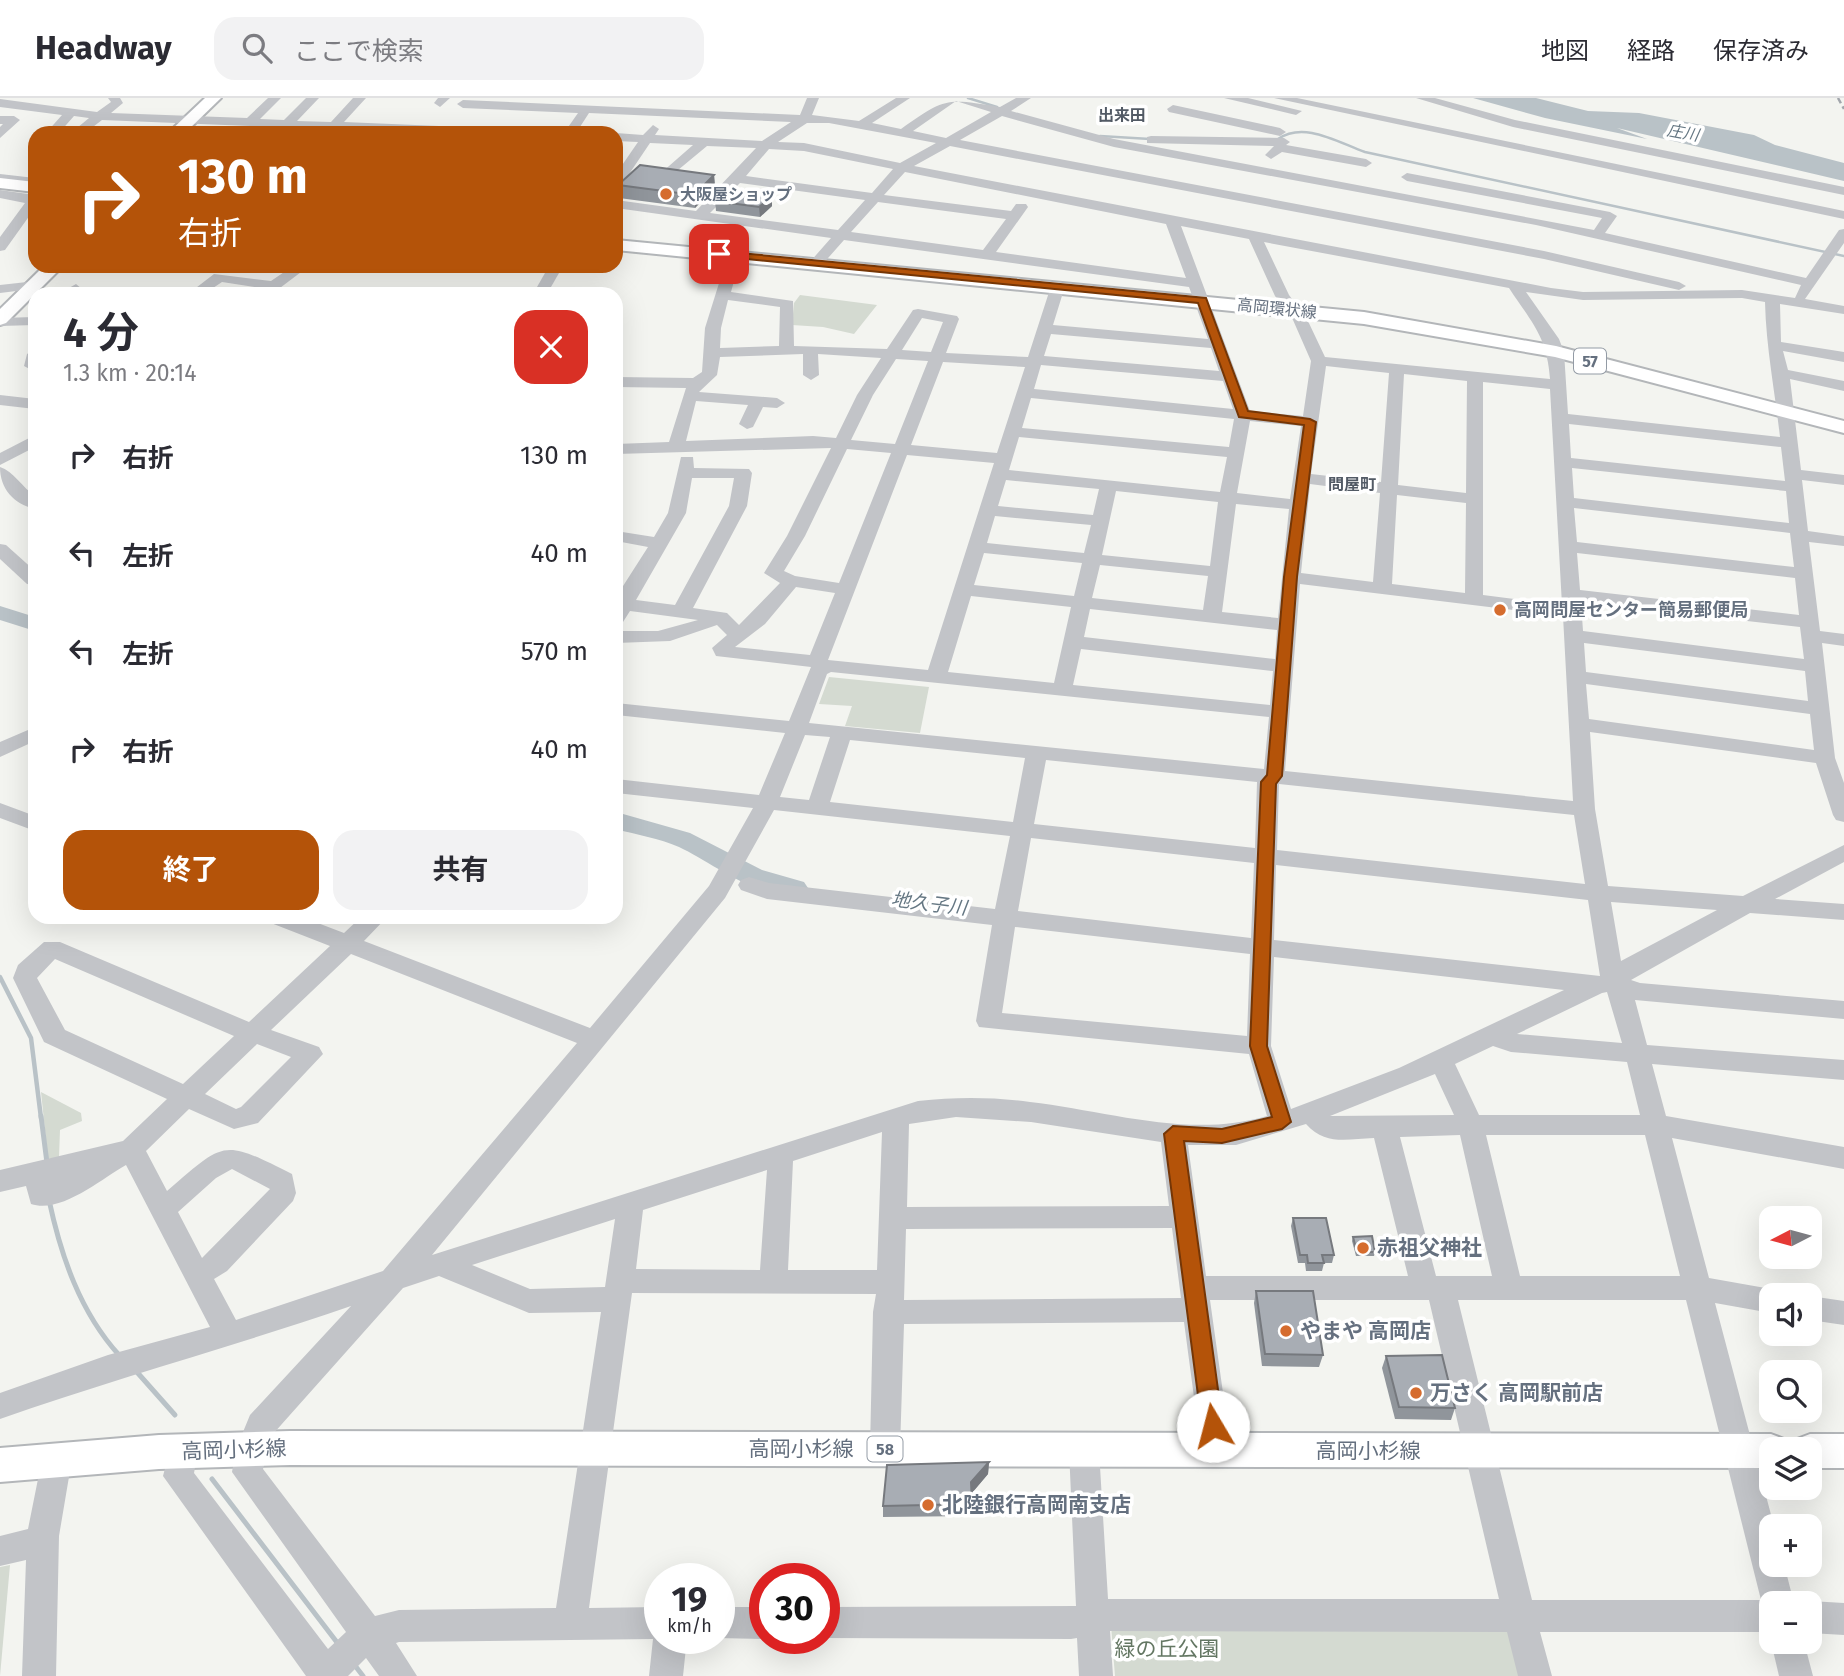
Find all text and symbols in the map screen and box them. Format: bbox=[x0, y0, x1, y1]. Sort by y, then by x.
search box bbox=[214, 17, 704, 80]
text: Headway bbox=[35, 28, 172, 68]
icon: search bbox=[238, 29, 276, 67]
text: ここで検索 bbox=[294, 36, 424, 67]
text: 地図 bbox=[1541, 37, 1589, 65]
text: 経路 bbox=[1627, 37, 1675, 65]
text: 保存済み bbox=[1713, 37, 1809, 65]
district label: 出来田 bbox=[1098, 106, 1146, 125]
water label: 庄川 bbox=[1665, 120, 1702, 145]
text: 130 m bbox=[178, 147, 308, 206]
icon: right bbox=[63, 154, 154, 245]
place label: 大阪屋ショップ bbox=[680, 185, 792, 204]
marker: 大阪屋ショップ bbox=[658, 186, 674, 202]
text: 右折 bbox=[178, 214, 242, 252]
pin bbox=[689, 224, 749, 284]
icon: arrive bbox=[700, 235, 738, 273]
street label: 高岡環状線 bbox=[1236, 295, 1318, 322]
text: 4 分 bbox=[63, 308, 139, 358]
button: close bbox=[514, 310, 588, 384]
road number: 57 bbox=[1574, 348, 1606, 374]
text: 1.3 km · 20:14 bbox=[63, 359, 196, 387]
icon: right bbox=[63, 436, 101, 474]
text: 130 m bbox=[520, 440, 588, 471]
text: 右折 bbox=[122, 443, 174, 474]
district label: 問屋町 bbox=[1328, 475, 1376, 494]
icon: left bbox=[63, 534, 101, 572]
text: 40 m bbox=[530, 538, 588, 569]
text: 左折 bbox=[122, 541, 174, 572]
place label: 高岡問屋センター簡易郵便局 bbox=[1514, 599, 1748, 621]
marker: 高岡問屋センター簡易郵便局 bbox=[1492, 602, 1508, 618]
icon: left bbox=[63, 632, 101, 670]
text: 570 m bbox=[521, 636, 588, 667]
text: 左折 bbox=[122, 639, 174, 670]
icon: right bbox=[63, 730, 101, 768]
text: 40 m bbox=[530, 734, 588, 765]
text: 右折 bbox=[122, 737, 174, 768]
button: 終了 bbox=[63, 830, 319, 910]
button: 共有 bbox=[333, 830, 588, 910]
water label: 地久子川 bbox=[890, 887, 970, 920]
north arrow bbox=[1759, 1206, 1822, 1269]
map controls bbox=[1759, 1206, 1822, 1654]
place label: 赤祖父神社 bbox=[1377, 1235, 1482, 1261]
marker: 赤祖父神社 bbox=[1355, 1240, 1371, 1256]
button: sound bbox=[1759, 1283, 1822, 1346]
place label: やまや 高岡店 bbox=[1300, 1318, 1431, 1344]
marker: やまや 高岡店 bbox=[1278, 1323, 1294, 1339]
button: search bbox=[1759, 1360, 1822, 1423]
place label: 万さく 高岡駅前店 bbox=[1430, 1380, 1603, 1406]
marker: 万さく 高岡駅前店 bbox=[1408, 1385, 1424, 1401]
position arrow bbox=[1176, 1389, 1250, 1463]
street label: 高岡小杉線 bbox=[181, 1435, 287, 1465]
street label: 高岡小杉線 bbox=[749, 1436, 854, 1462]
road number: 58 bbox=[868, 1436, 903, 1462]
button: layers bbox=[1759, 1437, 1822, 1500]
street label: 高岡小杉線 bbox=[1316, 1438, 1421, 1464]
place label: 北陸銀行高岡南支店 bbox=[942, 1492, 1131, 1518]
marker: 北陸銀行高岡南支店 bbox=[920, 1497, 936, 1513]
button: + bbox=[1759, 1514, 1822, 1577]
speed limit sign: 30 bbox=[749, 1563, 840, 1654]
text: 19 bbox=[672, 1578, 707, 1620]
button: − bbox=[1759, 1591, 1822, 1654]
text: km/h bbox=[667, 1615, 712, 1637]
park label: 緑の丘公園 bbox=[1115, 1636, 1220, 1662]

